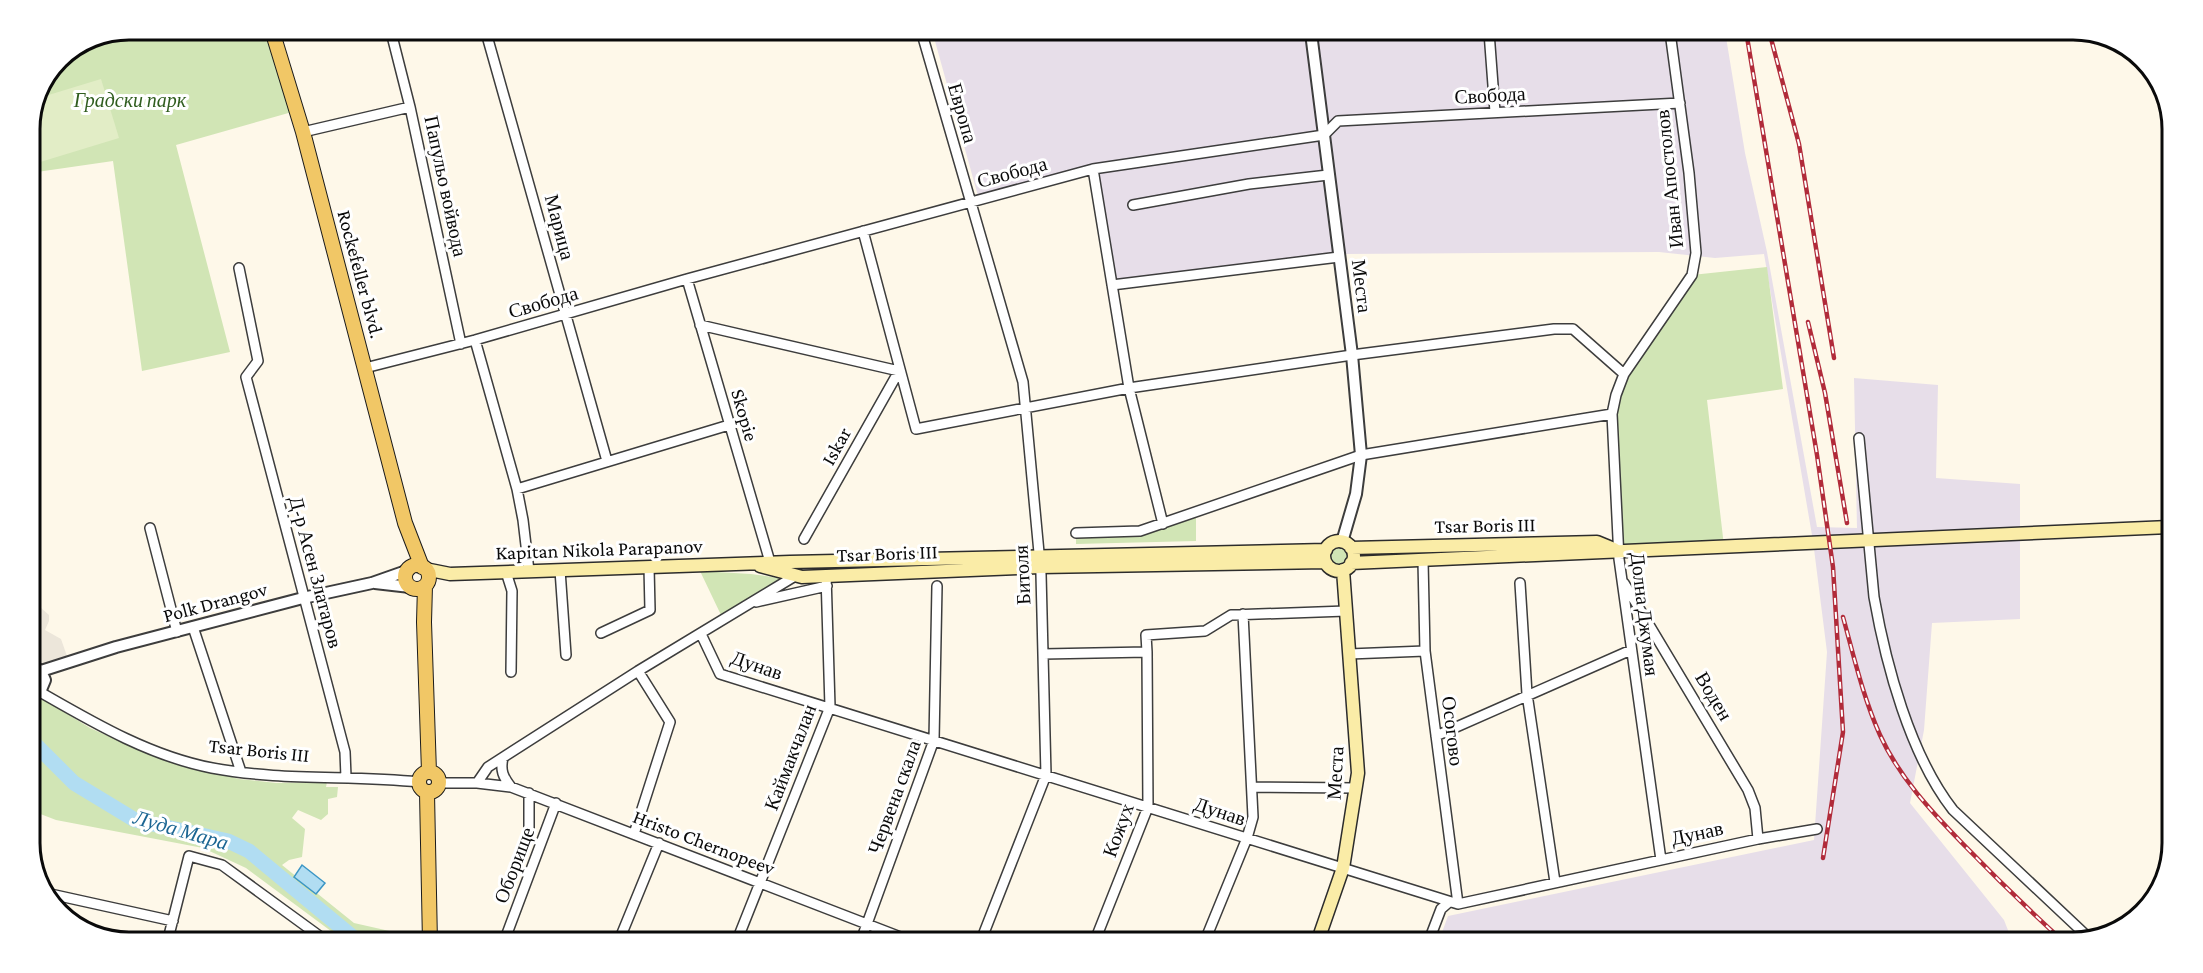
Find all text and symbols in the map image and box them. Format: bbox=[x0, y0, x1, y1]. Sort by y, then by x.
street label: Европа bbox=[943, 81, 982, 146]
street label: Свобода bbox=[1454, 82, 1526, 109]
park label: Градски парк bbox=[73, 89, 187, 112]
street label: Иван Апостолов bbox=[1651, 109, 1687, 249]
street label: Папульо войвода bbox=[419, 114, 472, 259]
street label: Свобода bbox=[975, 152, 1050, 193]
street label: Марица bbox=[540, 192, 579, 263]
street label: Rockefeller blvd. bbox=[333, 208, 389, 340]
street label: Места bbox=[1348, 258, 1376, 314]
street label: Свобода bbox=[506, 282, 581, 323]
street label: Skopie bbox=[726, 386, 763, 444]
street label: Iskar bbox=[817, 423, 855, 469]
street label: Д-р Асен Златаров bbox=[284, 494, 347, 651]
street label: Tsar Boris III bbox=[1434, 513, 1536, 537]
street label: Kapitan Nikola Parapanov bbox=[495, 534, 704, 565]
street label: Tsar Boris III bbox=[836, 540, 938, 566]
street label: Битоля bbox=[1009, 545, 1035, 605]
street label: Долна Джумая bbox=[1626, 551, 1664, 677]
street label: Polk Drangov bbox=[161, 577, 270, 627]
street label: Дунав bbox=[728, 646, 785, 685]
street label: Воден bbox=[1690, 668, 1737, 725]
street label: Осогово bbox=[1438, 695, 1468, 767]
street label: Каймакчалан bbox=[760, 701, 820, 813]
street label: Tsar Boris III bbox=[208, 734, 310, 766]
street label: Червена скала bbox=[863, 737, 926, 857]
street label: Места bbox=[1323, 746, 1347, 800]
street label: Дунав bbox=[1191, 792, 1248, 831]
street label: Кожух bbox=[1098, 800, 1139, 860]
water label: Луда Мара bbox=[130, 805, 231, 855]
street label: Hristo Chernopeev bbox=[630, 805, 779, 880]
street label: Дунав bbox=[1669, 817, 1725, 850]
street label: Оборище bbox=[489, 824, 540, 906]

